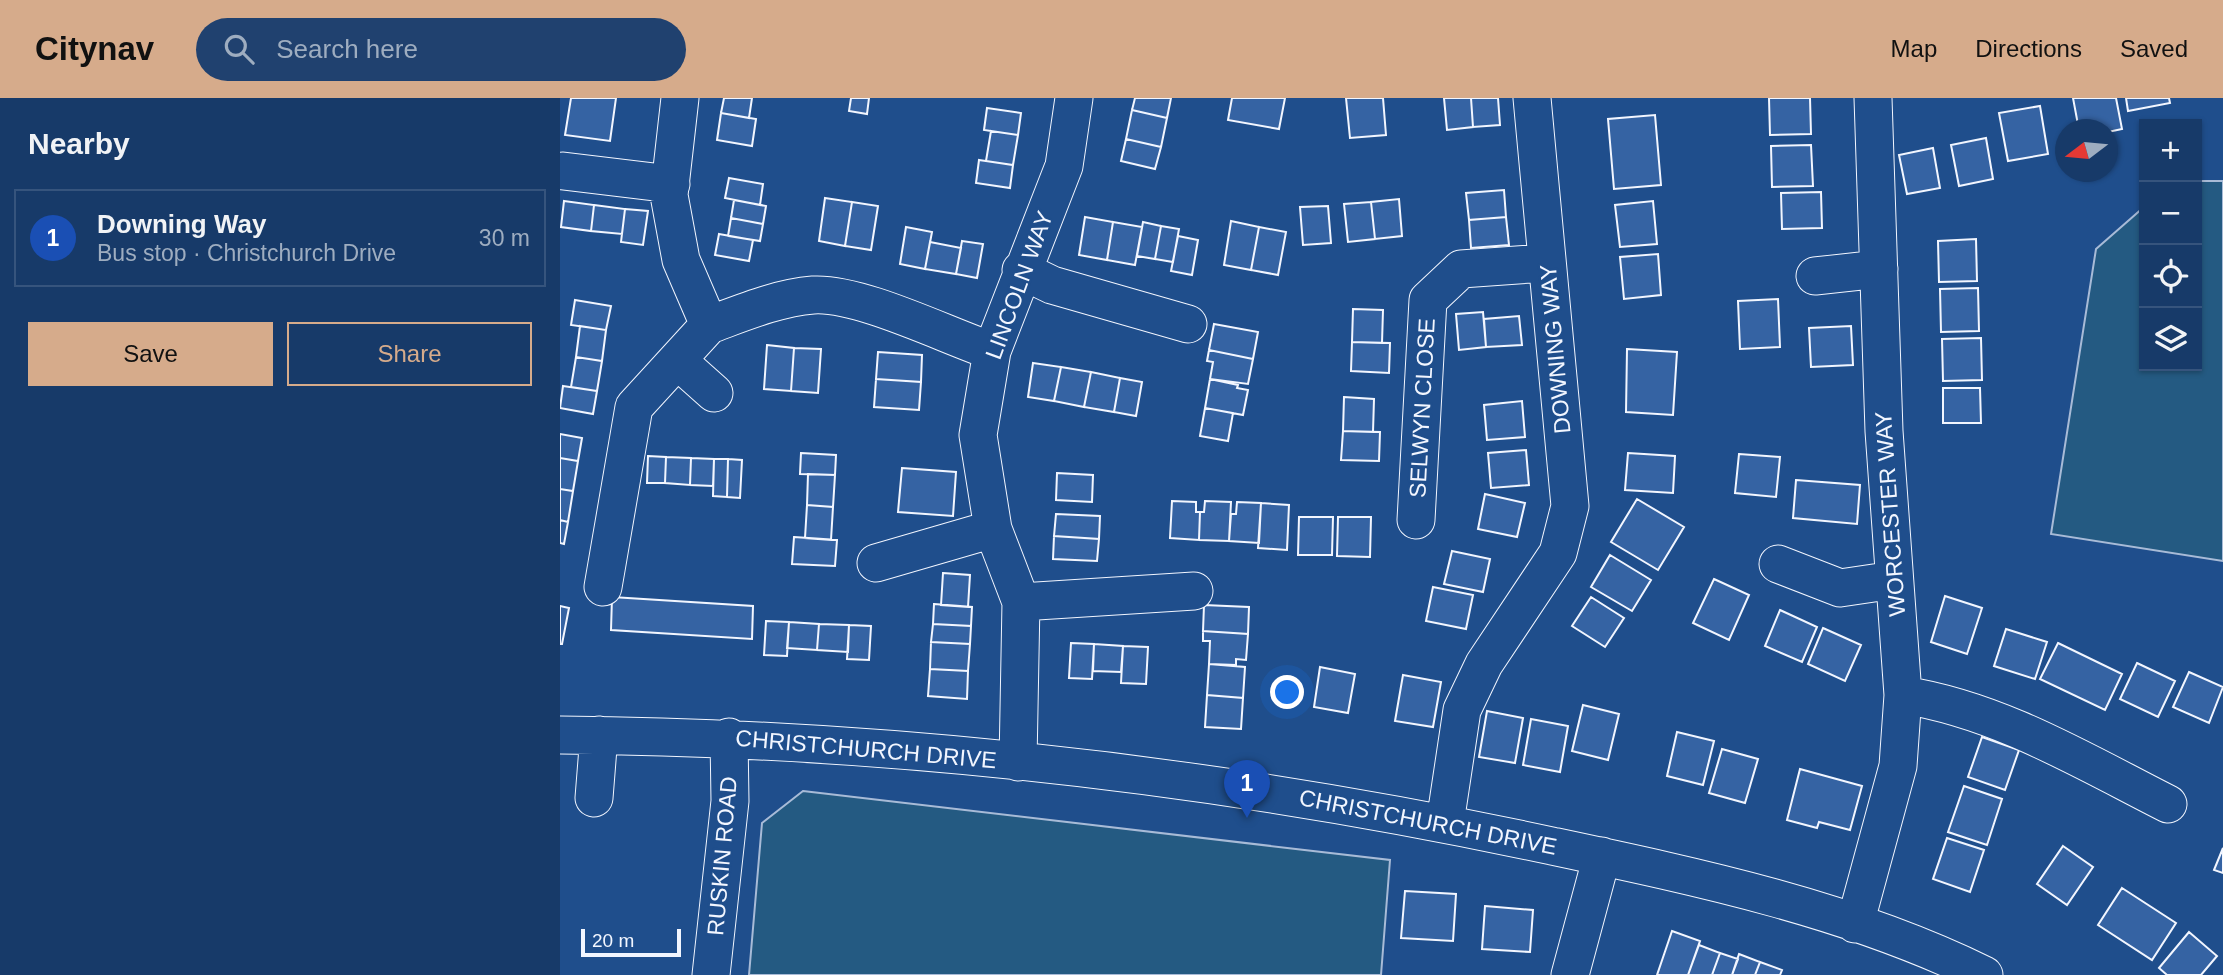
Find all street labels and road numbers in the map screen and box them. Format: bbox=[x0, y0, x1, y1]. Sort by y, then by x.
street label: LINCOLN WAY bbox=[980, 207, 1058, 363]
street label: DOWNING WAY bbox=[1535, 263, 1575, 435]
street label: SELWYN CLOSE bbox=[1404, 318, 1440, 498]
street label: WORCESTER WAY bbox=[1870, 410, 1910, 618]
street label: CHRISTCHURCH DRIVE bbox=[734, 725, 998, 773]
street label: RUSKIN ROAD bbox=[702, 775, 742, 937]
street label: CHRISTCHURCH DRIVE bbox=[1297, 784, 1559, 860]

